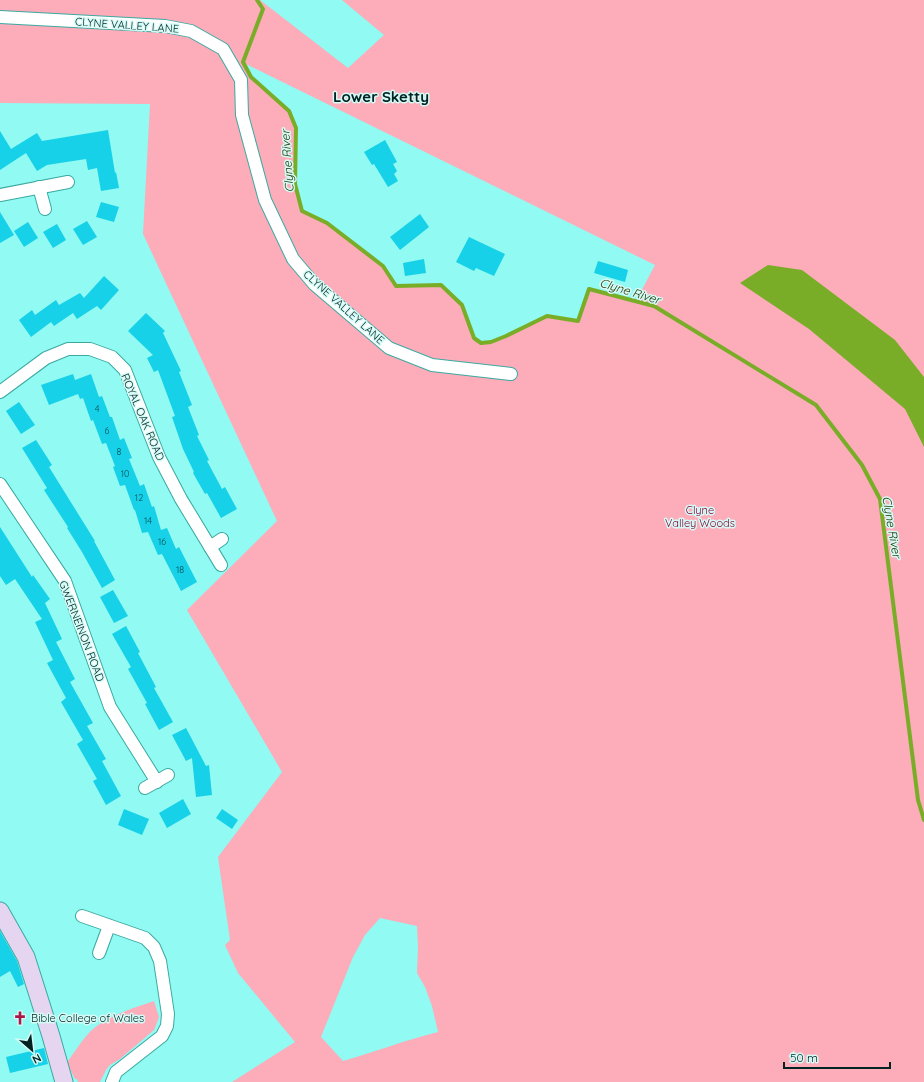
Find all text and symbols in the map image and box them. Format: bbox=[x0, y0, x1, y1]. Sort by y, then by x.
street label: CLYNE VALLEY LANE bbox=[75, 14, 179, 36]
district label: Lower Sketty bbox=[333, 87, 429, 106]
water label: Clyne River bbox=[277, 128, 297, 193]
street label: CLYNE VALLEY LANE bbox=[301, 267, 387, 347]
water label: Clyne River bbox=[598, 275, 663, 308]
street label: ROYAL OAK ROAD bbox=[118, 371, 168, 463]
house number: 4 bbox=[95, 403, 100, 414]
house number: 6 bbox=[105, 425, 110, 436]
house number: 8 bbox=[117, 446, 122, 457]
house number: 10 bbox=[121, 468, 129, 479]
house number: 12 bbox=[135, 492, 143, 503]
water label: Clyne River bbox=[879, 495, 905, 560]
park label: Clyne Valley Woods bbox=[665, 503, 735, 530]
house number: 14 bbox=[144, 515, 152, 526]
house number: 16 bbox=[158, 536, 166, 547]
house number: 18 bbox=[176, 564, 184, 575]
street label: GWERNEINON ROAD bbox=[56, 579, 108, 683]
church icon: Bible College of Wales bbox=[12, 1010, 28, 1026]
place label: Bible College of Wales bbox=[31, 1011, 144, 1025]
north arrow bbox=[12, 1030, 52, 1070]
scale bar bbox=[784, 1044, 890, 1070]
text: 50 m bbox=[790, 1050, 818, 1065]
text: N bbox=[30, 1051, 44, 1067]

